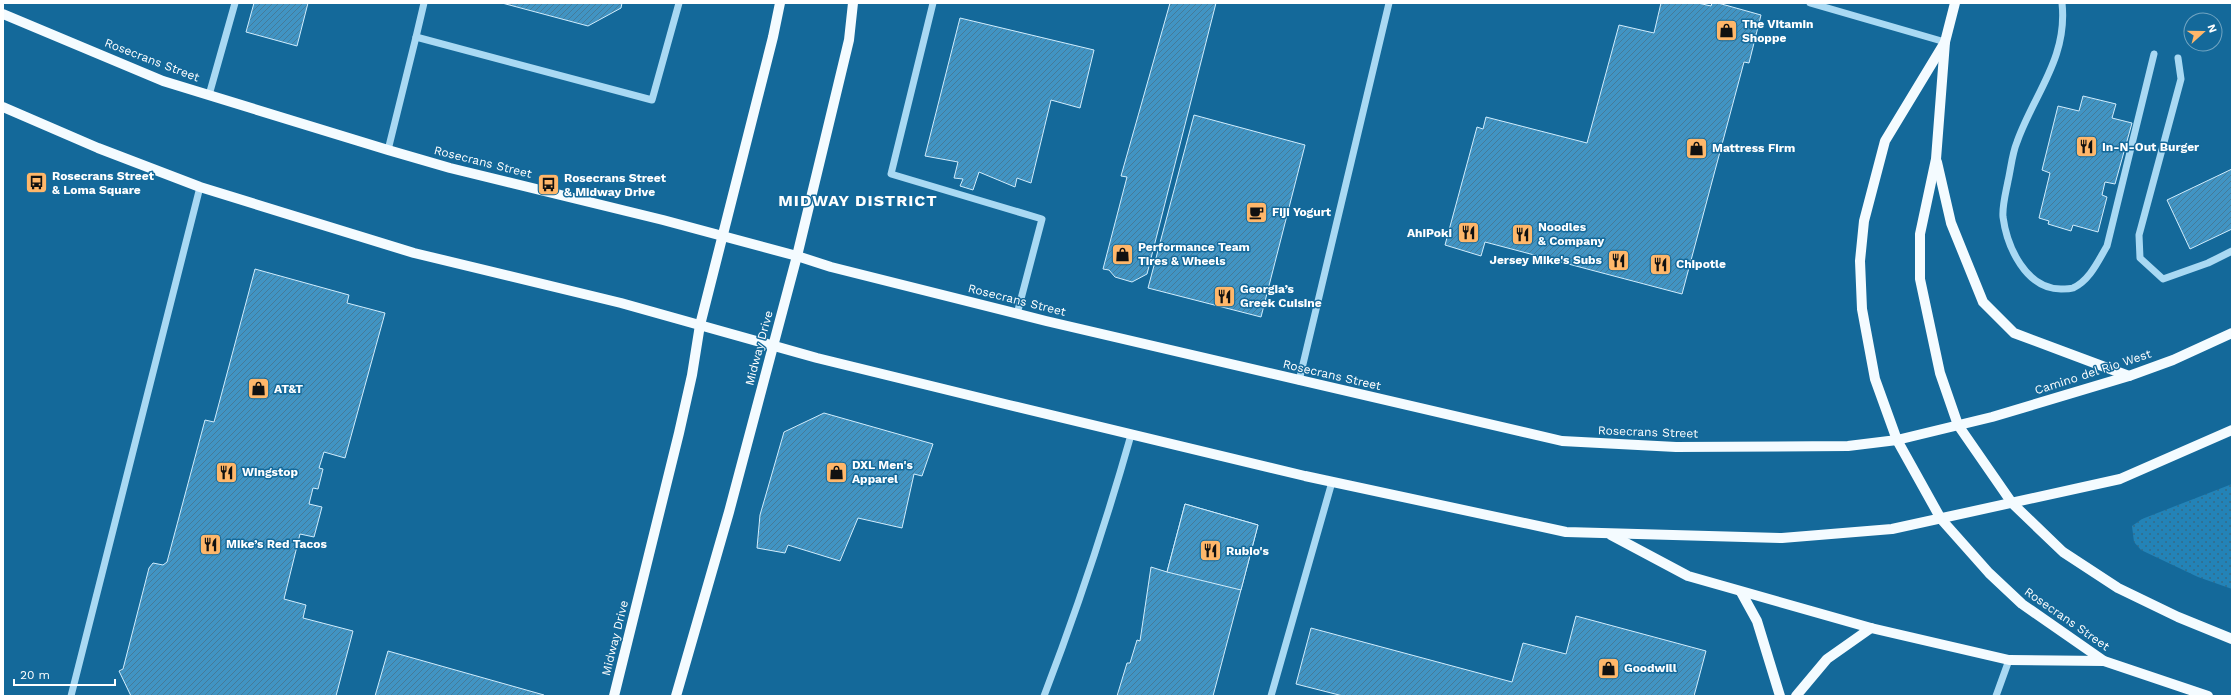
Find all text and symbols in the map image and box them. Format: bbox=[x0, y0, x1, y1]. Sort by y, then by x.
north arrow bbox=[2183, 12, 2223, 52]
place label: The Vitamin Shoppe bbox=[1742, 17, 1813, 45]
shop icon: The Vitamin Shoppe bbox=[1714, 18, 1740, 44]
text: N bbox=[2204, 22, 2219, 35]
street label: Rosecrans Street bbox=[103, 35, 201, 85]
restaurant icon: In-N-Out Burger bbox=[2074, 134, 2100, 160]
shop icon: Mattress Firm bbox=[1683, 135, 1709, 161]
place label: In-N-Out Burger bbox=[2102, 140, 2200, 154]
place label: Mattress Firm bbox=[1712, 141, 1795, 155]
street label: Rosecrans Street bbox=[433, 143, 533, 181]
place label: Rosecrans Street & Loma Square bbox=[52, 169, 155, 197]
bus stop icon: Rosecrans Street & Loma Square bbox=[24, 170, 50, 196]
place label: Rosecrans Street & Midway Drive bbox=[564, 171, 667, 199]
bus stop icon: Rosecrans Street & Midway Drive bbox=[536, 172, 562, 198]
district label: MIDWAY DISTRICT bbox=[778, 191, 938, 210]
cafe icon: Fiji Yogurt bbox=[1243, 199, 1269, 225]
place label: Fiji Yogurt bbox=[1272, 205, 1332, 219]
restaurant icon: AhiPoki bbox=[1455, 220, 1481, 246]
place label: Noodles & Company bbox=[1538, 220, 1604, 248]
restaurant icon: Noodles & Company bbox=[1510, 221, 1536, 247]
place label: AhiPoki bbox=[1407, 226, 1452, 240]
place label: Performance Team Tires & Wheels bbox=[1138, 240, 1250, 268]
shop icon: Performance Team Tires & Wheels bbox=[1109, 241, 1135, 267]
restaurant icon: Jersey Mike's Subs bbox=[1605, 247, 1631, 273]
restaurant icon: Chipotle bbox=[1647, 251, 1673, 277]
place label: Jersey Mike's Subs bbox=[1490, 253, 1603, 267]
place label: Chipotle bbox=[1676, 257, 1726, 271]
street label: Rosecrans Street bbox=[967, 281, 1067, 319]
place label: Georgia’s Greek Cuisine bbox=[1240, 282, 1322, 310]
restaurant icon: Georgia’s Greek Cuisine bbox=[1211, 283, 1237, 309]
street label: Midway Drive bbox=[742, 309, 776, 387]
street label: Camino del Rio West bbox=[2033, 347, 2153, 397]
street label: Rosecrans Street bbox=[1281, 357, 1383, 393]
shop icon: AT&T bbox=[246, 376, 272, 402]
place label: AT&T bbox=[274, 382, 303, 396]
street label: Rosecrans Street bbox=[1598, 423, 1698, 441]
place label: DXL Men's Apparel bbox=[852, 458, 913, 486]
restaurant icon: Wingstop bbox=[213, 459, 239, 485]
shop icon: DXL Men's Apparel bbox=[823, 459, 849, 485]
place label: Wingstop bbox=[242, 465, 298, 479]
restaurant icon: Mike’s Red Tacos bbox=[198, 531, 224, 557]
place label: Mike’s Red Tacos bbox=[226, 537, 327, 551]
restaurant icon: Rubio's bbox=[1198, 538, 1224, 564]
place label: Rubio's bbox=[1226, 544, 1269, 558]
street label: Rosecrans Street bbox=[2022, 584, 2112, 654]
street label: Midway Drive bbox=[599, 599, 631, 677]
shop icon: Goodwill bbox=[1596, 655, 1622, 681]
scale bar bbox=[14, 661, 115, 687]
place label: Goodwill bbox=[1624, 661, 1677, 675]
text: 20 m bbox=[20, 668, 50, 682]

